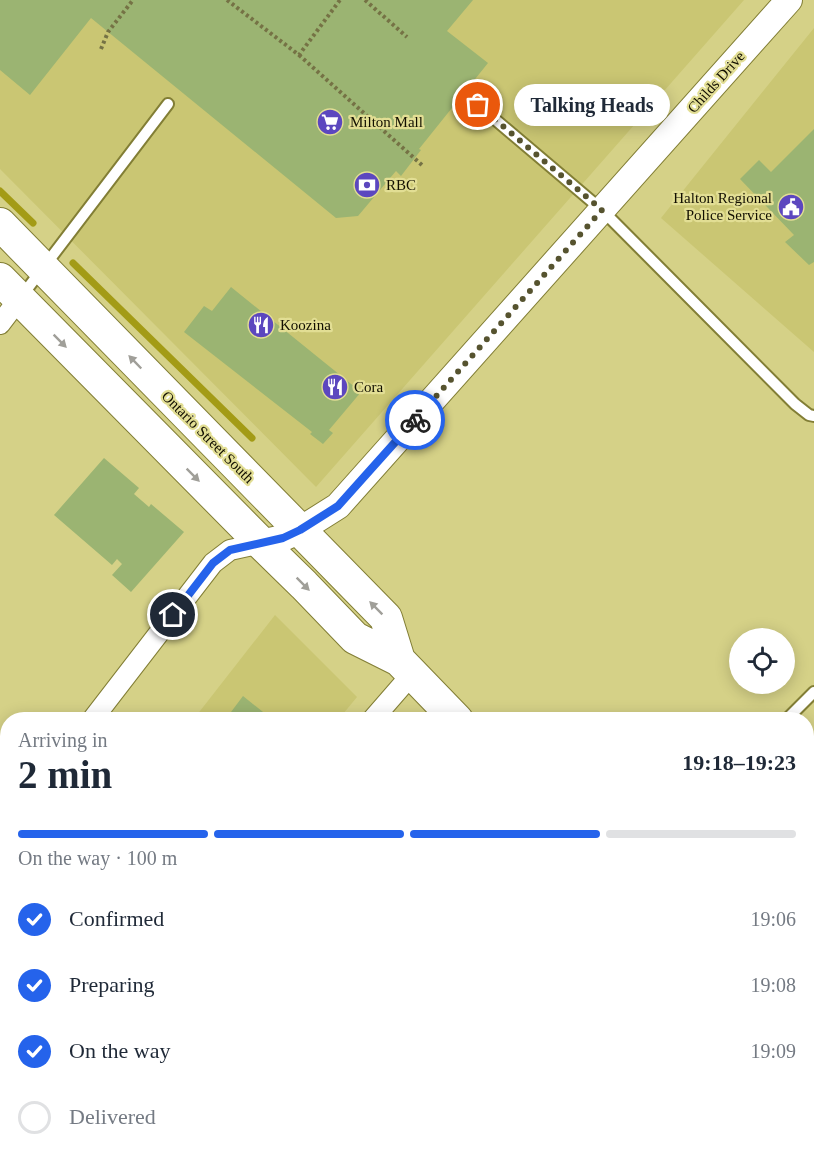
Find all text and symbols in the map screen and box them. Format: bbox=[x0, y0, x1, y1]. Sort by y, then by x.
street label: Childs Drive bbox=[684, 48, 748, 116]
pin bbox=[452, 79, 503, 130]
callout: Talking Heads bbox=[514, 84, 670, 126]
icon: bag bbox=[461, 88, 494, 121]
text: Talking Heads bbox=[530, 94, 654, 116]
supermarket icon: Milton Mall bbox=[315, 107, 345, 137]
place label: Milton Mall bbox=[350, 114, 423, 130]
bank icon: RBC bbox=[352, 170, 382, 200]
place label: RBC bbox=[386, 177, 416, 193]
place label: Halton Regional Police Service bbox=[673, 190, 772, 223]
public building icon: Halton Regional Police Service bbox=[776, 192, 806, 222]
restaurant icon: Koozina bbox=[246, 310, 276, 340]
place label: Koozina bbox=[280, 317, 331, 333]
one-way arrow bbox=[53, 333, 67, 347]
one-way arrow bbox=[128, 355, 142, 369]
restaurant icon: Cora bbox=[320, 372, 350, 402]
place label: Cora bbox=[354, 379, 384, 395]
street label: Ontario Street South bbox=[159, 388, 258, 487]
courier bbox=[385, 390, 445, 450]
icon: bike bbox=[399, 404, 432, 437]
one-way arrow bbox=[186, 467, 200, 482]
one-way arrow bbox=[295, 577, 309, 591]
pin bbox=[147, 589, 198, 640]
icon: home bbox=[156, 598, 189, 631]
one-way arrow bbox=[370, 601, 384, 615]
map controls bbox=[729, 628, 795, 694]
button: locate bbox=[729, 628, 795, 694]
text: Arriving in bbox=[18, 729, 107, 751]
text: 19:18–19:23 bbox=[682, 750, 796, 775]
text: 2 min bbox=[18, 753, 112, 796]
text: On the way · 100 m bbox=[18, 847, 177, 869]
icon: check bbox=[18, 903, 51, 936]
text: Confirmed bbox=[69, 906, 164, 931]
text: 19:06 bbox=[750, 908, 796, 930]
icon: check bbox=[18, 969, 51, 1002]
text: Preparing bbox=[69, 972, 155, 997]
text: 19:08 bbox=[750, 974, 796, 996]
icon: check bbox=[18, 1035, 51, 1068]
text: On the way bbox=[69, 1038, 170, 1063]
text: 19:09 bbox=[750, 1040, 796, 1062]
text: Delivered bbox=[69, 1104, 156, 1129]

